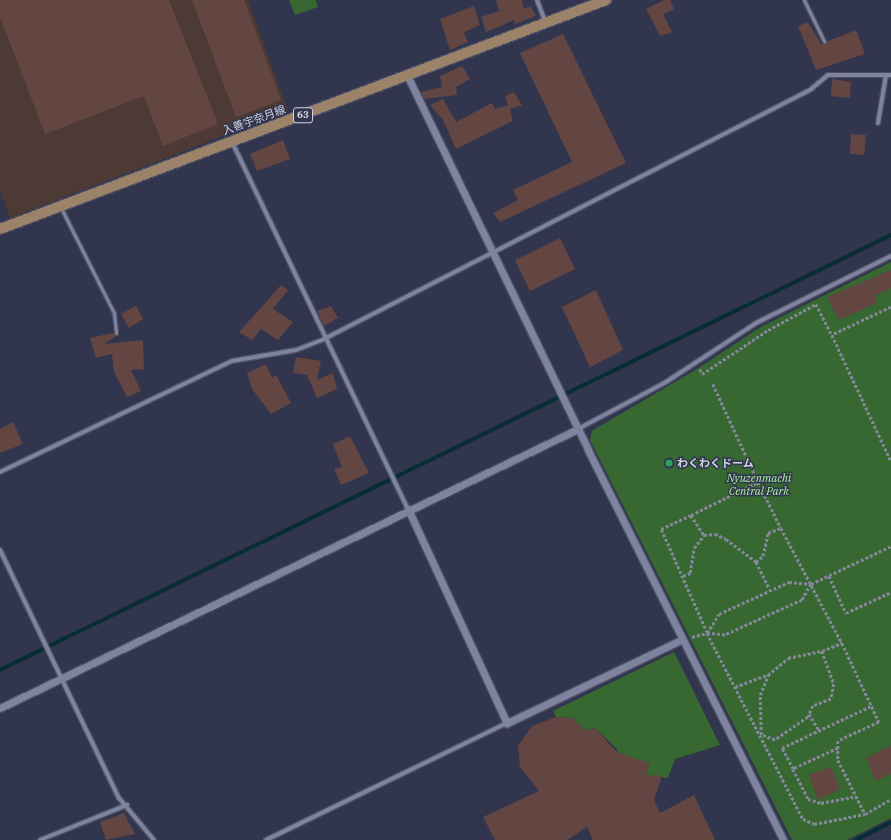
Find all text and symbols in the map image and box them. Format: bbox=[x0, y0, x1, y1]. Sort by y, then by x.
street label: 入善宇奈月線 bbox=[221, 103, 287, 137]
road number: 63 bbox=[293, 107, 313, 123]
place label: わくわくドーム bbox=[677, 456, 754, 470]
marker: わくわくドーム bbox=[664, 458, 674, 468]
park label: Nyuzenmachi Central Park bbox=[727, 472, 791, 498]

